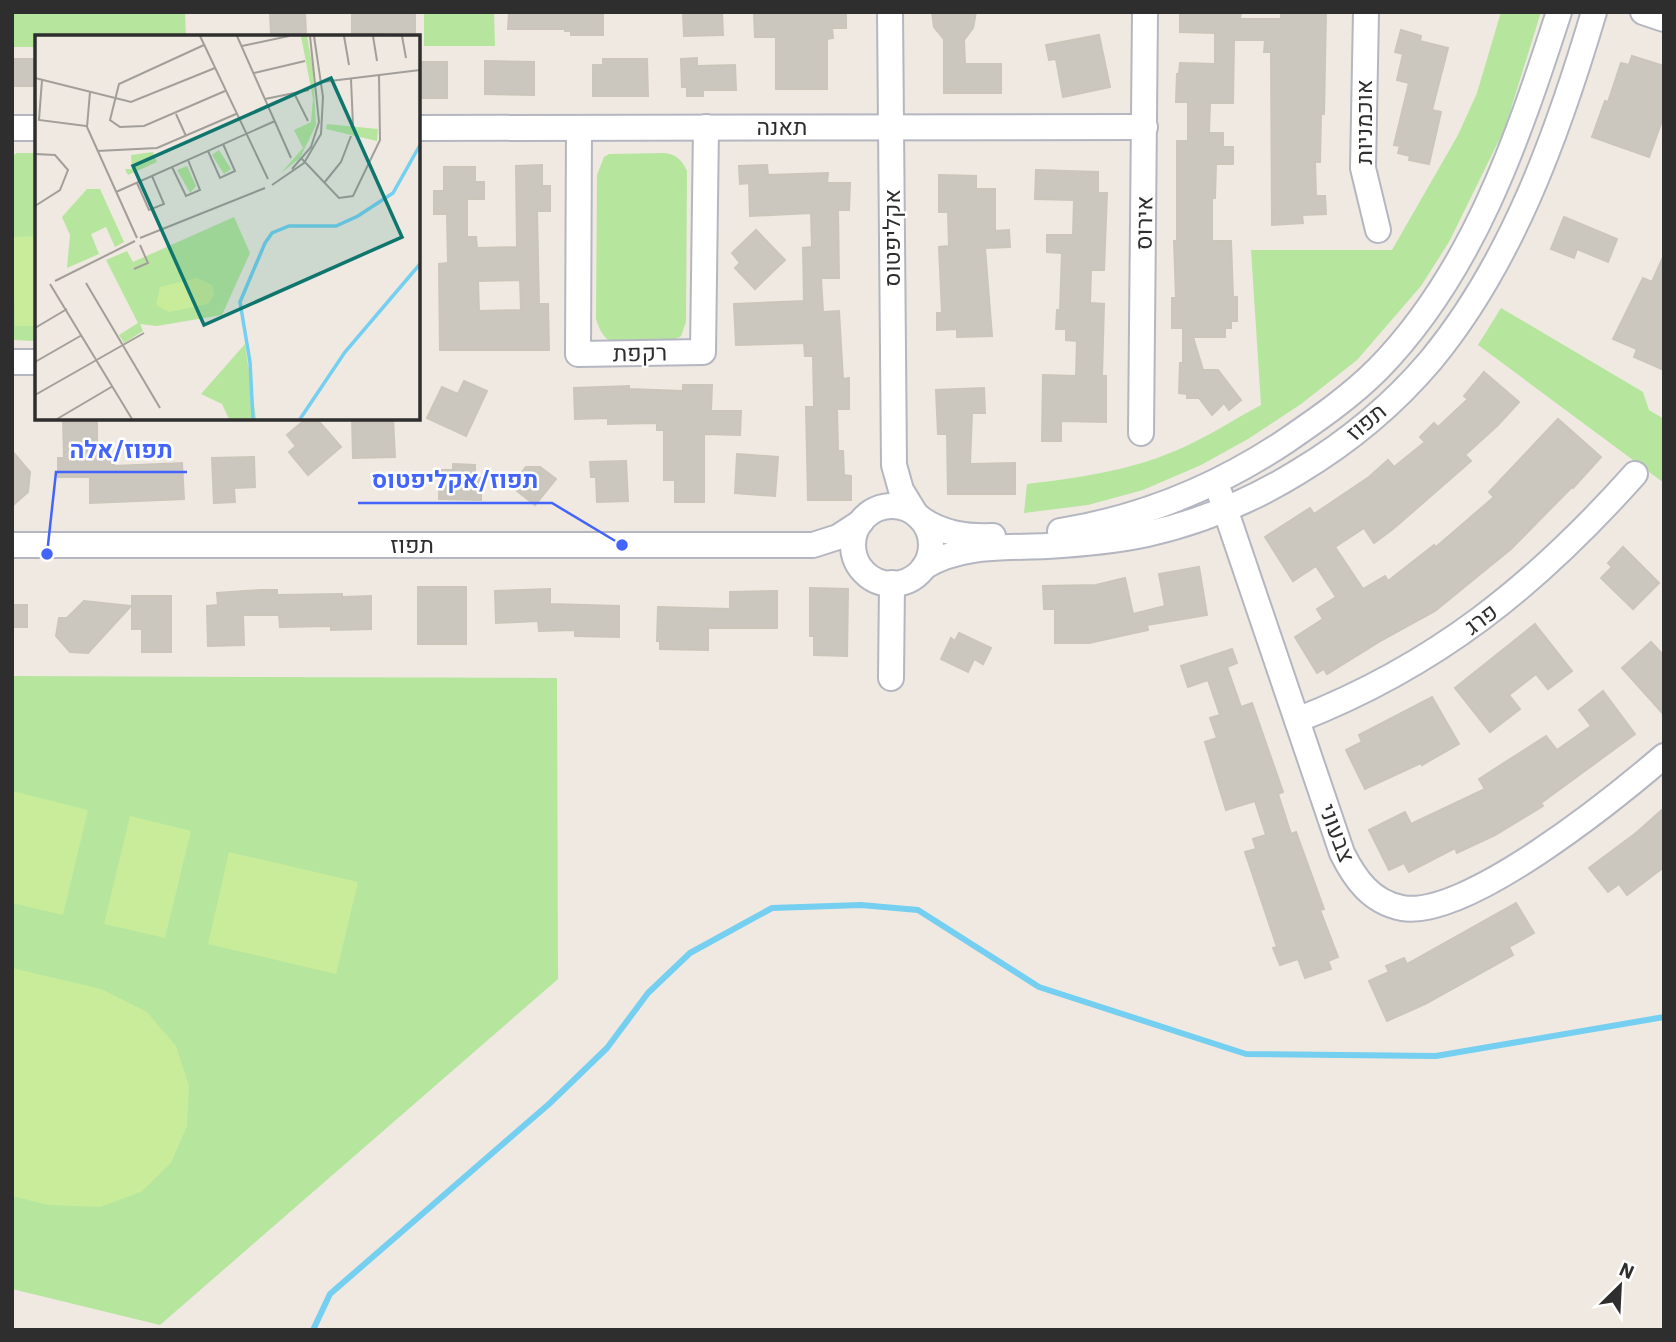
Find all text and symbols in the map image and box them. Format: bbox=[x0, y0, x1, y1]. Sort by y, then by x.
inset map bbox=[35, 35, 420, 420]
street label: אוכמניות bbox=[1348, 80, 1378, 164]
street label: תאנה bbox=[757, 111, 807, 141]
street label: אקליפטוס bbox=[876, 189, 906, 287]
street label: אירוס bbox=[1128, 196, 1158, 250]
street label: רקפת bbox=[613, 337, 667, 367]
street label: תפוז bbox=[1339, 396, 1392, 447]
callout: תפוז/אלה bbox=[56, 427, 187, 472]
text: תפוז/אלה bbox=[69, 433, 173, 465]
callout: תפוז/אקליפטוס bbox=[358, 458, 552, 503]
text: תפוז/אקליפטוס bbox=[372, 463, 538, 495]
street label: תפוז bbox=[390, 529, 434, 559]
street label: פרג bbox=[1458, 596, 1503, 641]
street label: צבעוני bbox=[1313, 799, 1363, 866]
north arrow bbox=[1585, 1251, 1655, 1321]
text: N bbox=[1616, 1257, 1638, 1284]

